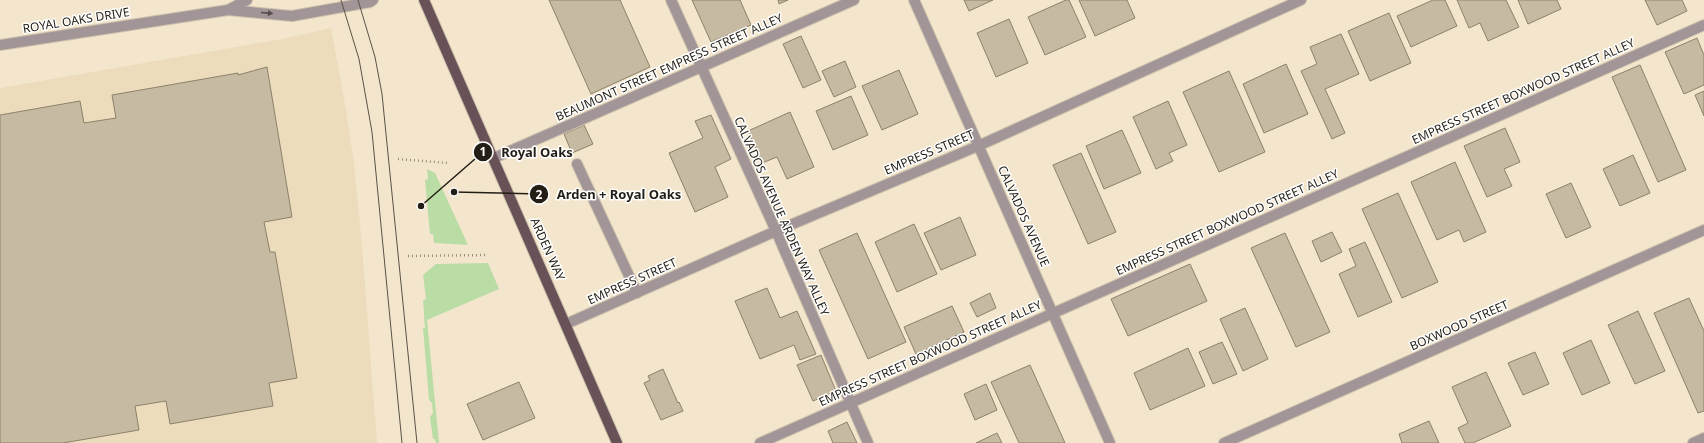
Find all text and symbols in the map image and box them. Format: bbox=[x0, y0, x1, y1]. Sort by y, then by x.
street label: ROYAL OAKS DRIVE bbox=[21, 3, 131, 37]
street label: BEAUMONT STREET EMPRESS STREET ALLEY bbox=[553, 9, 785, 125]
one-way arrow bbox=[261, 10, 273, 17]
street label: EMPRESS STREET BOXWOOD STREET ALLEY bbox=[1409, 34, 1637, 148]
street label: CALVADOS AVENUE ARDEN WAY ALLEY bbox=[730, 114, 834, 318]
street label: EMPRESS STREET bbox=[881, 125, 977, 179]
callout: Royal Oaks bbox=[473, 140, 580, 165]
text: 1 bbox=[480, 143, 486, 160]
text: Royal Oaks bbox=[501, 143, 573, 161]
street label: CALVADOS AVENUE bbox=[994, 163, 1054, 269]
street label: EMPRESS STREET BOXWOOD STREET ALLEY bbox=[1113, 165, 1341, 279]
callout: Arden + Royal Oaks bbox=[529, 182, 690, 207]
text: Arden + Royal Oaks bbox=[557, 185, 681, 203]
text: 2 bbox=[536, 186, 543, 203]
street label: ARDEN WAY bbox=[527, 215, 570, 283]
street label: EMPRESS STREET bbox=[585, 254, 680, 308]
street label: BOXWOOD STREET bbox=[1407, 295, 1511, 354]
street label: EMPRESS STREET BOXWOOD STREET ALLEY bbox=[816, 296, 1044, 410]

